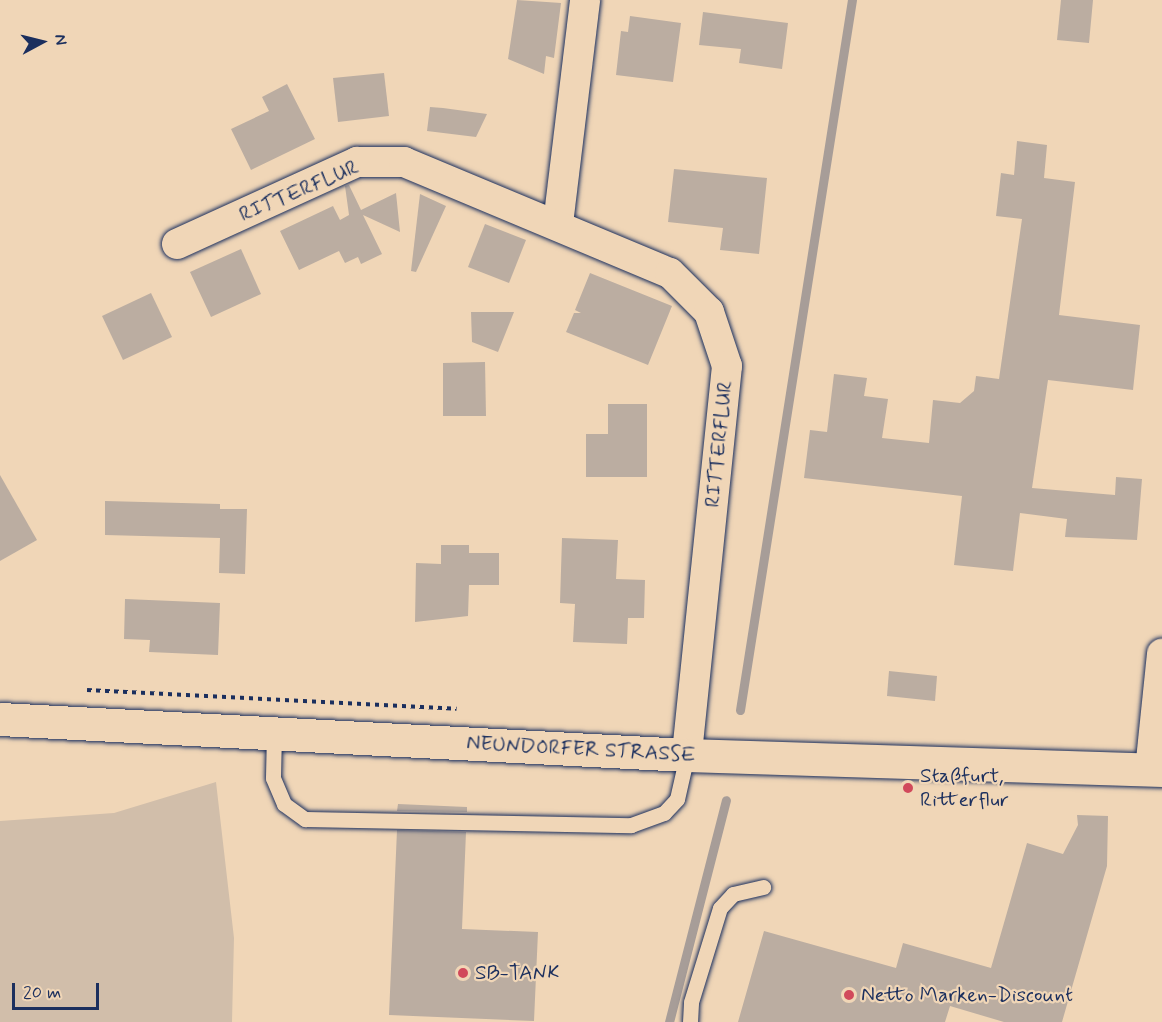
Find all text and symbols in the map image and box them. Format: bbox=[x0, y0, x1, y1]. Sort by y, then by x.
north arrow bbox=[12, 12, 72, 72]
text: N bbox=[49, 33, 71, 46]
street label: RITTERFLUR bbox=[235, 154, 363, 228]
street label: RITTERFLUR bbox=[700, 379, 738, 509]
street label: NEUNDORFER STRASSE bbox=[466, 730, 696, 768]
place label: Staßfurt, Ritterflur bbox=[920, 763, 1009, 813]
marker: Staßfurt, Ritterflur bbox=[901, 781, 915, 795]
place label: SB-TANK bbox=[475, 960, 559, 986]
marker: SB-TANK bbox=[456, 966, 470, 980]
scale bar bbox=[15, 971, 102, 1009]
text: 20 m bbox=[23, 981, 61, 1005]
place label: Netto Marken-Discount bbox=[861, 982, 1073, 1008]
marker: Netto Marken-Discount bbox=[842, 988, 856, 1002]

